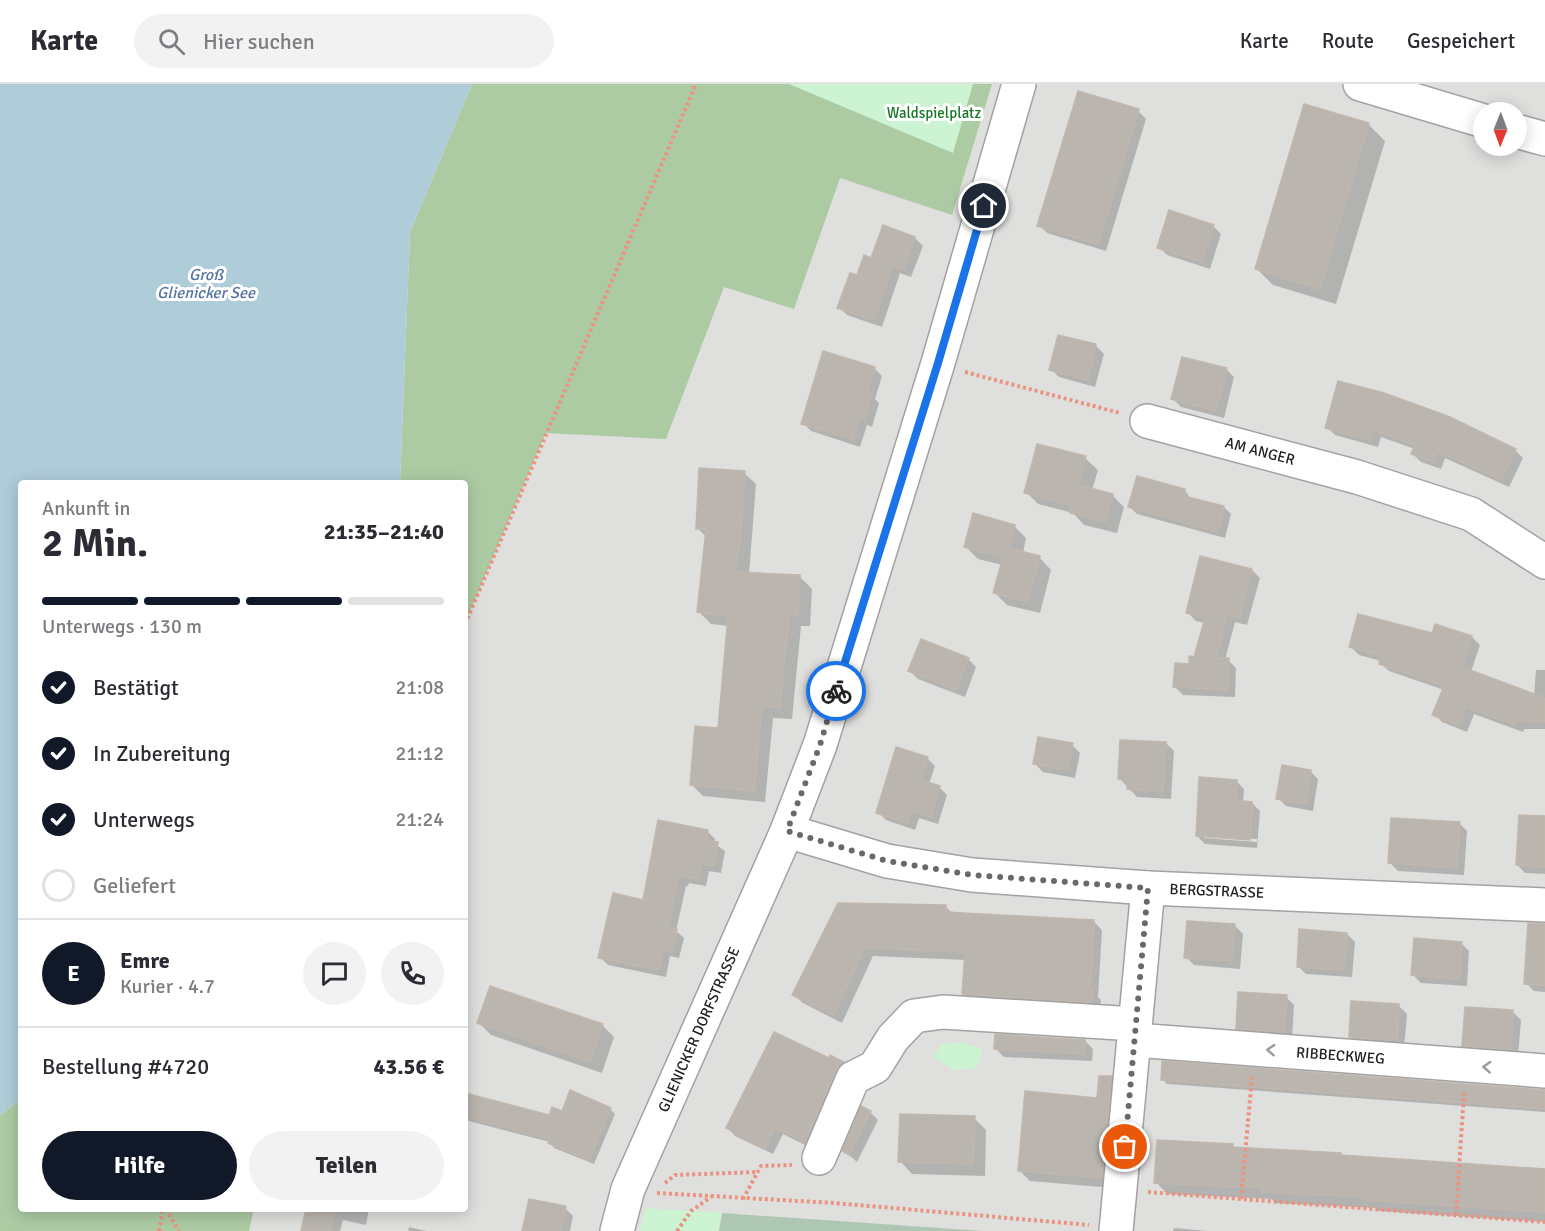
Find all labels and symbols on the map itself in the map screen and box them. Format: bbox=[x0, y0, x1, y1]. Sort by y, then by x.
north arrow bbox=[1473, 102, 1527, 156]
park label: Waldspielplatz bbox=[887, 104, 982, 122]
pin bbox=[958, 180, 1009, 231]
water label: Groß Glienicker See bbox=[157, 265, 256, 303]
street label: AM ANGER bbox=[1223, 433, 1297, 469]
courier bbox=[806, 661, 866, 721]
street label: BERGSTRASSE bbox=[1169, 880, 1265, 902]
street label: GLIENICKER DORFSTRASSE bbox=[654, 944, 743, 1115]
street label: RIBBECKWEG bbox=[1295, 1043, 1385, 1068]
one-way arrow bbox=[1267, 1044, 1276, 1057]
one-way arrow bbox=[1482, 1060, 1491, 1073]
pin bbox=[1099, 1121, 1150, 1172]

